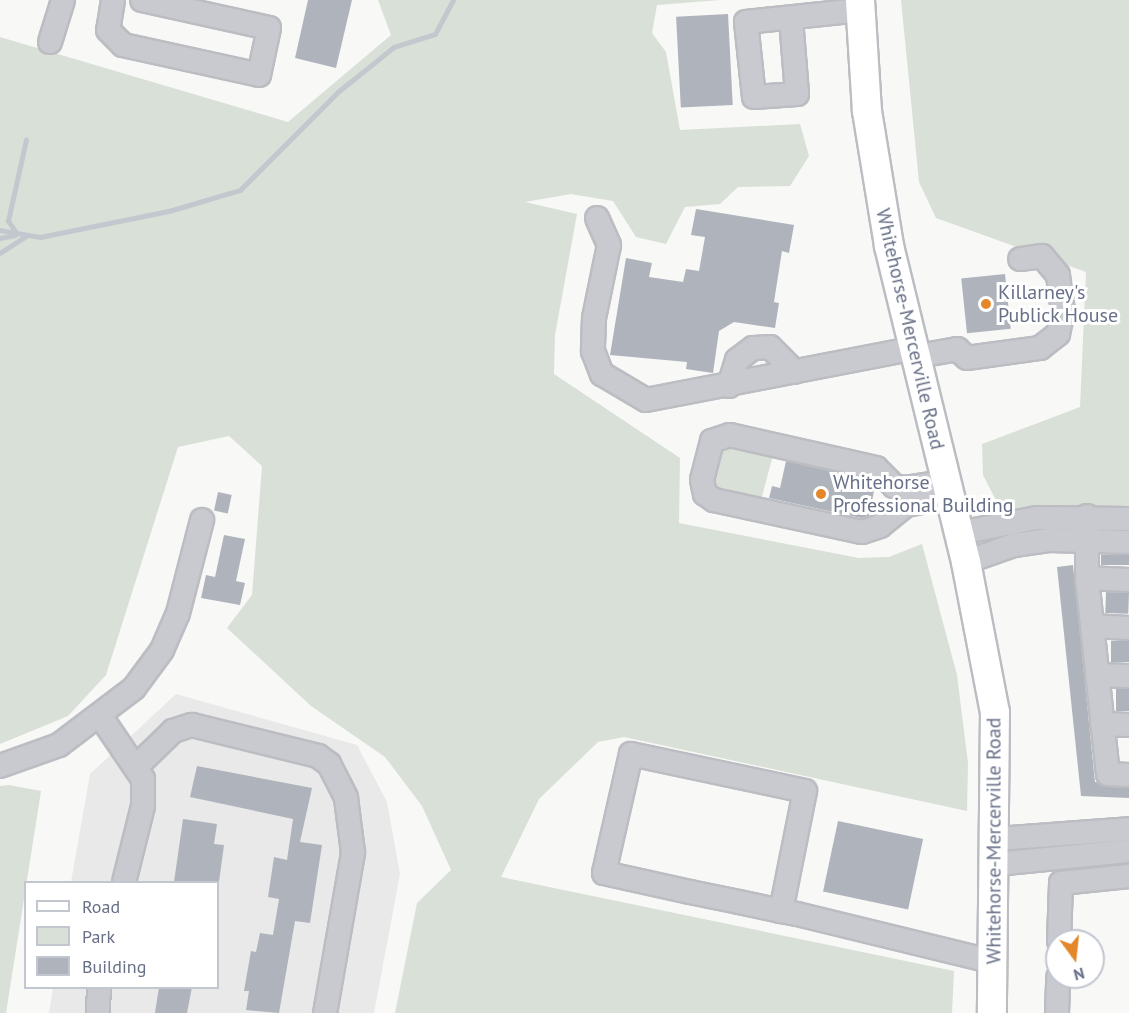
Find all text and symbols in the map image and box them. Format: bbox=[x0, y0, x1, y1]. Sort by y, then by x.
street label: Whitehorse-Mercerville Road bbox=[871, 206, 949, 452]
place label: Killarney's Publick House bbox=[998, 280, 1119, 327]
marker: Killarney's Publick House bbox=[979, 297, 993, 311]
place label: Whitehorse Professional Building bbox=[833, 470, 1013, 517]
marker: Whitehorse Professional Building bbox=[814, 487, 828, 501]
street label: Whitehorse-Mercerville Road bbox=[982, 718, 1006, 964]
legend bbox=[24, 881, 219, 989]
text: Road bbox=[82, 895, 120, 918]
text: Park bbox=[82, 925, 115, 948]
north arrow bbox=[1045, 929, 1105, 989]
text: Building bbox=[82, 955, 146, 978]
text: N bbox=[1071, 963, 1087, 985]

